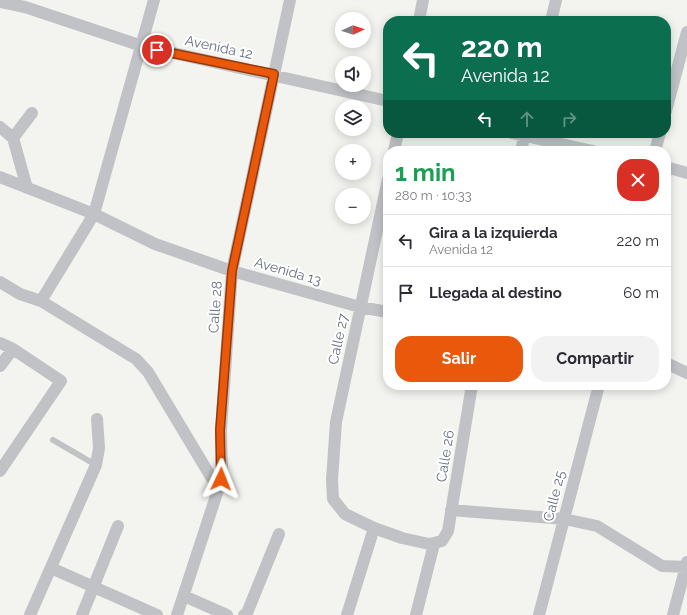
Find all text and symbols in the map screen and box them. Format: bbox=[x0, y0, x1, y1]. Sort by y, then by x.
north arrow bbox=[335, 12, 371, 48]
map controls bbox=[335, 12, 371, 224]
text: 220 m bbox=[461, 31, 543, 64]
street label: Avenida 12 bbox=[184, 32, 254, 62]
icon: left bbox=[395, 32, 447, 84]
pin bbox=[140, 33, 174, 67]
icon: arrive bbox=[146, 39, 168, 61]
button: sound bbox=[335, 56, 371, 92]
text: Avenida 12 bbox=[461, 65, 550, 86]
button: layers bbox=[335, 100, 371, 136]
icon: left bbox=[474, 108, 496, 130]
icon: ahead bbox=[516, 108, 538, 130]
icon: right bbox=[558, 108, 580, 130]
button: + bbox=[335, 144, 371, 180]
text: 1 min bbox=[395, 158, 456, 187]
button: close bbox=[617, 159, 659, 201]
button: − bbox=[335, 188, 371, 224]
text: 280 m · 10:33 bbox=[395, 188, 472, 203]
text: Gira a la izquierda bbox=[429, 224, 558, 242]
icon: left bbox=[395, 230, 417, 252]
text: 220 m bbox=[617, 232, 659, 250]
text: Avenida 12 bbox=[429, 242, 493, 257]
street label: Avenida 13 bbox=[253, 254, 323, 288]
street label: Calle 28 bbox=[205, 280, 225, 334]
icon: arrive bbox=[395, 282, 417, 304]
text: Llegada al destino bbox=[429, 284, 562, 302]
text: 60 m bbox=[623, 284, 659, 302]
street label: Calle 27 bbox=[325, 312, 351, 366]
button: Salir bbox=[395, 336, 523, 382]
button: Compartir bbox=[531, 336, 659, 382]
street label: Calle 26 bbox=[433, 429, 457, 483]
position arrow bbox=[200, 458, 242, 500]
street label: Calle 25 bbox=[540, 469, 568, 523]

